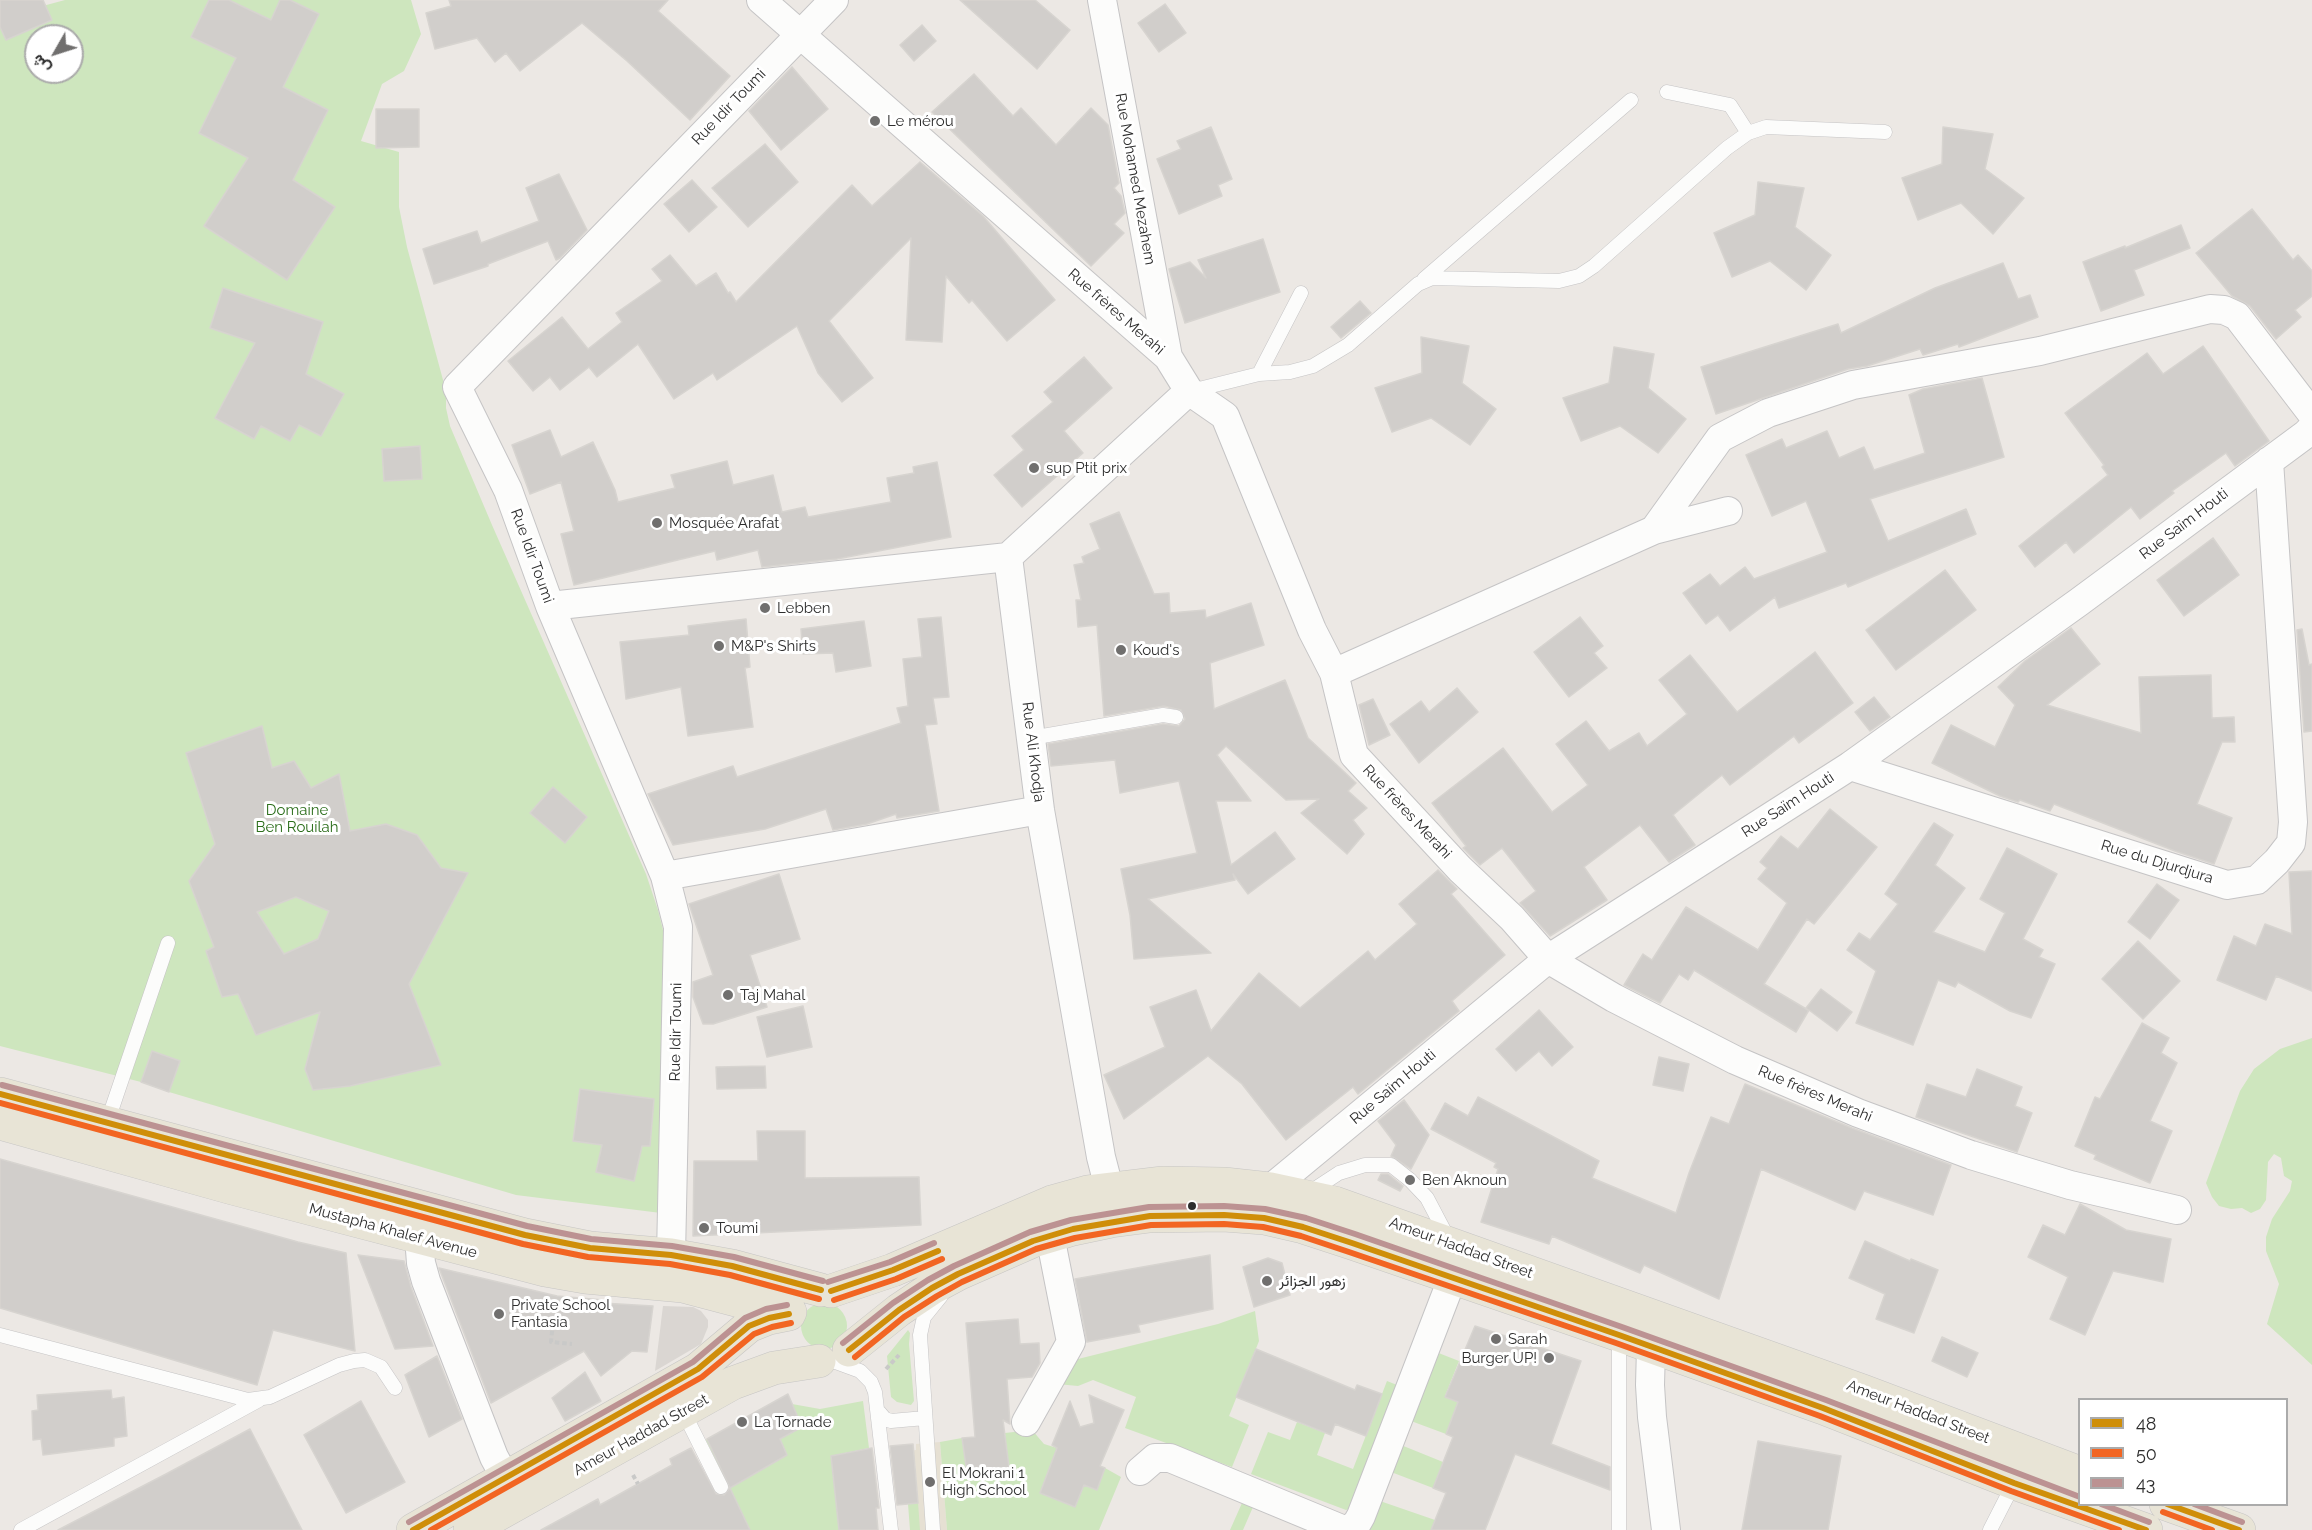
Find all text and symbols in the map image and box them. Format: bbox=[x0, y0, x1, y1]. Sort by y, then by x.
north arrow bbox=[24, 24, 84, 84]
text: ش bbox=[28, 51, 55, 78]
street label: Rue Idir Toumi bbox=[688, 65, 770, 149]
street label: Rue Mohamed Mezahem bbox=[1111, 92, 1159, 266]
place label: Le mérou bbox=[887, 112, 954, 130]
marker: Le mérou bbox=[868, 114, 882, 128]
street label: Rue frères Merahi bbox=[1064, 265, 1168, 359]
place label: sup Ptit prix bbox=[1046, 459, 1127, 477]
marker: sup Ptit prix bbox=[1027, 461, 1041, 475]
street label: Rue Saïm Houti bbox=[2136, 485, 2232, 563]
street label: Rue Idir Toumi bbox=[507, 506, 557, 606]
place label: Mosquée Arafat bbox=[669, 514, 779, 532]
marker: Mosquée Arafat bbox=[650, 516, 664, 530]
place label: Lebben bbox=[777, 599, 830, 617]
marker: Lebben bbox=[758, 601, 772, 615]
place label: M&P's Shirts bbox=[731, 637, 816, 655]
marker: M&P's Shirts bbox=[712, 639, 726, 653]
place label: Koud's bbox=[1133, 641, 1179, 659]
marker: Koud's bbox=[1114, 643, 1128, 657]
street label: Rue Ali Khodja bbox=[1018, 701, 1048, 803]
street label: Rue frères Merahi bbox=[1359, 761, 1455, 863]
street label: Rue Saïm Houti bbox=[1738, 768, 1838, 842]
park label: Domaine Ben Rouilah bbox=[255, 801, 339, 836]
street label: Rue du Djurdjura bbox=[2099, 836, 2215, 888]
street label: Rue Idir Toumi bbox=[666, 982, 686, 1082]
place label: Taj Mahal bbox=[740, 986, 805, 1004]
marker: Taj Mahal bbox=[721, 988, 735, 1002]
street label: Rue Saïm Houti bbox=[1346, 1046, 1440, 1128]
street label: Rue frères Merahi bbox=[1755, 1062, 1875, 1126]
place label: Ben Aknoun bbox=[1422, 1171, 1507, 1189]
marker: Ben Aknoun bbox=[1403, 1173, 1417, 1187]
street label: Mustapha Khalef Avenue bbox=[307, 1200, 479, 1262]
unlabelled marker bbox=[1186, 1200, 1198, 1212]
street label: Ameur Haddad Street bbox=[1387, 1214, 1535, 1282]
place label: Toumi bbox=[716, 1219, 758, 1237]
marker: Toumi bbox=[697, 1221, 711, 1235]
place label: زهور الجزائر bbox=[1279, 1272, 1346, 1290]
marker: زهور الجزائر bbox=[1260, 1274, 1274, 1288]
place label: Private School Fantasia bbox=[511, 1296, 610, 1331]
marker: Private School Fantasia bbox=[492, 1307, 506, 1321]
place label: Sarah bbox=[1508, 1330, 1547, 1348]
marker: Sarah bbox=[1489, 1332, 1503, 1346]
place label: Burger UP! bbox=[1461, 1349, 1537, 1367]
marker: Burger UP! bbox=[1542, 1351, 1556, 1365]
street label: Ameur Haddad Street bbox=[1844, 1376, 1992, 1448]
street label: Ameur Haddad Street bbox=[570, 1390, 712, 1480]
legend bbox=[2078, 1398, 2288, 1506]
place label: La Tornade bbox=[754, 1413, 831, 1431]
text: 48 bbox=[2136, 1413, 2157, 1434]
marker: La Tornade bbox=[735, 1415, 749, 1429]
text: 50 bbox=[2136, 1443, 2157, 1464]
place label: El Mokrani 1 High School bbox=[942, 1464, 1026, 1499]
text: 43 bbox=[2136, 1473, 2155, 1494]
marker: El Mokrani 1 High School bbox=[923, 1475, 937, 1489]

